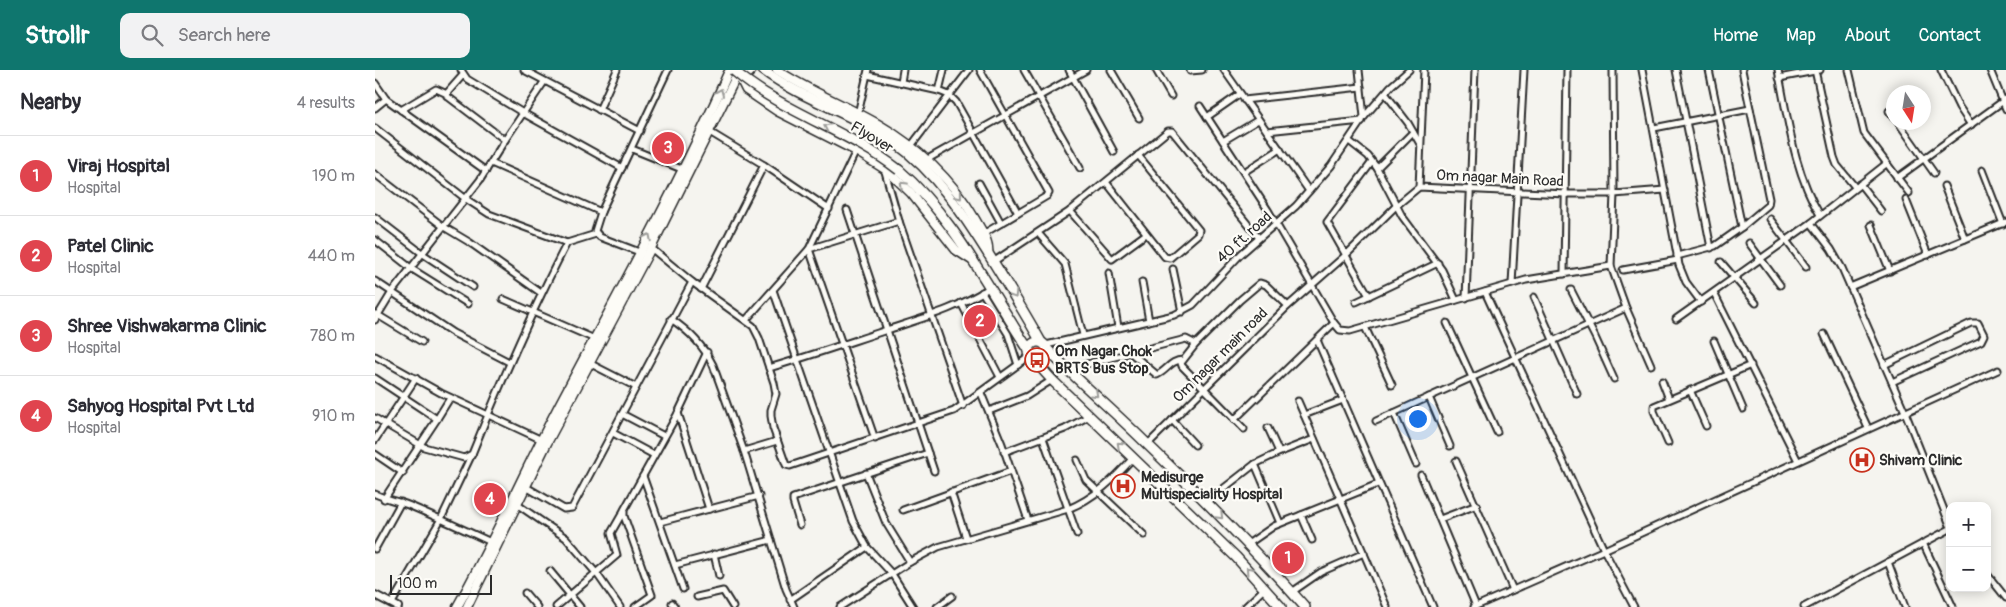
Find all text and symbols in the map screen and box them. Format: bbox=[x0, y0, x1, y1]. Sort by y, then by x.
search box bbox=[120, 13, 470, 58]
text: Strollr bbox=[25, 21, 90, 50]
icon: search bbox=[138, 21, 166, 49]
text: Search here bbox=[178, 23, 270, 47]
text: Home bbox=[1713, 24, 1758, 47]
text: Map bbox=[1786, 24, 1816, 47]
text: About bbox=[1844, 24, 1890, 47]
text: Contact bbox=[1918, 24, 1981, 47]
north arrow bbox=[1886, 85, 1931, 130]
one-way arrow bbox=[713, 88, 724, 97]
text: Nearby bbox=[20, 89, 81, 116]
text: 4 results bbox=[297, 93, 355, 113]
street label: Flyover bbox=[847, 117, 897, 158]
one-way arrow bbox=[823, 123, 832, 133]
pin: 3 bbox=[652, 129, 684, 167]
text: Viraj Hospital bbox=[67, 154, 170, 178]
text: 1 bbox=[33, 166, 39, 186]
text: 190 m bbox=[312, 166, 355, 186]
street label: Om nagar Main Road bbox=[1436, 166, 1564, 191]
text: Hospital bbox=[67, 178, 121, 198]
one-way arrow bbox=[900, 182, 909, 191]
one-way arrow bbox=[953, 190, 961, 199]
street label: 40 ft. road bbox=[1213, 207, 1276, 267]
text: Patel Clinic bbox=[67, 234, 154, 258]
one-way arrow bbox=[642, 234, 652, 243]
text: 2 bbox=[32, 246, 40, 266]
text: 440 m bbox=[308, 246, 355, 266]
text: Hospital bbox=[67, 258, 121, 278]
one-way arrow bbox=[1007, 290, 1017, 299]
pin: 2 bbox=[964, 302, 996, 340]
street label: Om nagar main road bbox=[1169, 304, 1272, 407]
text: Shree Vishwakarma Clinic bbox=[67, 314, 267, 338]
text: 3 bbox=[32, 326, 40, 346]
text: 780 m bbox=[310, 326, 355, 346]
text: Hospital bbox=[67, 338, 121, 358]
place label: Om Nagar Chok BRTS Bus Stop bbox=[1055, 342, 1153, 378]
bus stop icon: Om Nagar Chok BRTS Bus Stop bbox=[1024, 347, 1050, 373]
one-way arrow bbox=[1090, 389, 1099, 398]
text: Sahyog Hospital Pvt Ltd bbox=[67, 394, 255, 418]
text: 4 bbox=[31, 406, 41, 426]
text: 910 m bbox=[312, 406, 355, 426]
your location bbox=[1405, 406, 1431, 432]
text: Hospital bbox=[67, 418, 121, 438]
one-way arrow bbox=[1117, 442, 1126, 451]
hospital icon: Shivam Clinic bbox=[1849, 447, 1875, 473]
place label: Shivam Clinic bbox=[1879, 451, 1963, 470]
place label: Medisurge Multispeciality Hospital bbox=[1141, 468, 1283, 504]
hospital icon: Medisurge Multispeciality Hospital bbox=[1110, 473, 1136, 499]
pin: 4 bbox=[474, 480, 506, 518]
map controls bbox=[1946, 502, 1991, 592]
button: + bbox=[1946, 502, 1991, 547]
one-way arrow bbox=[1214, 510, 1223, 519]
pin: 1 bbox=[1272, 539, 1304, 577]
button: − bbox=[1946, 547, 1991, 592]
one-way arrow bbox=[1246, 567, 1255, 576]
scale bar bbox=[390, 572, 493, 595]
text: 100 m bbox=[397, 575, 437, 592]

